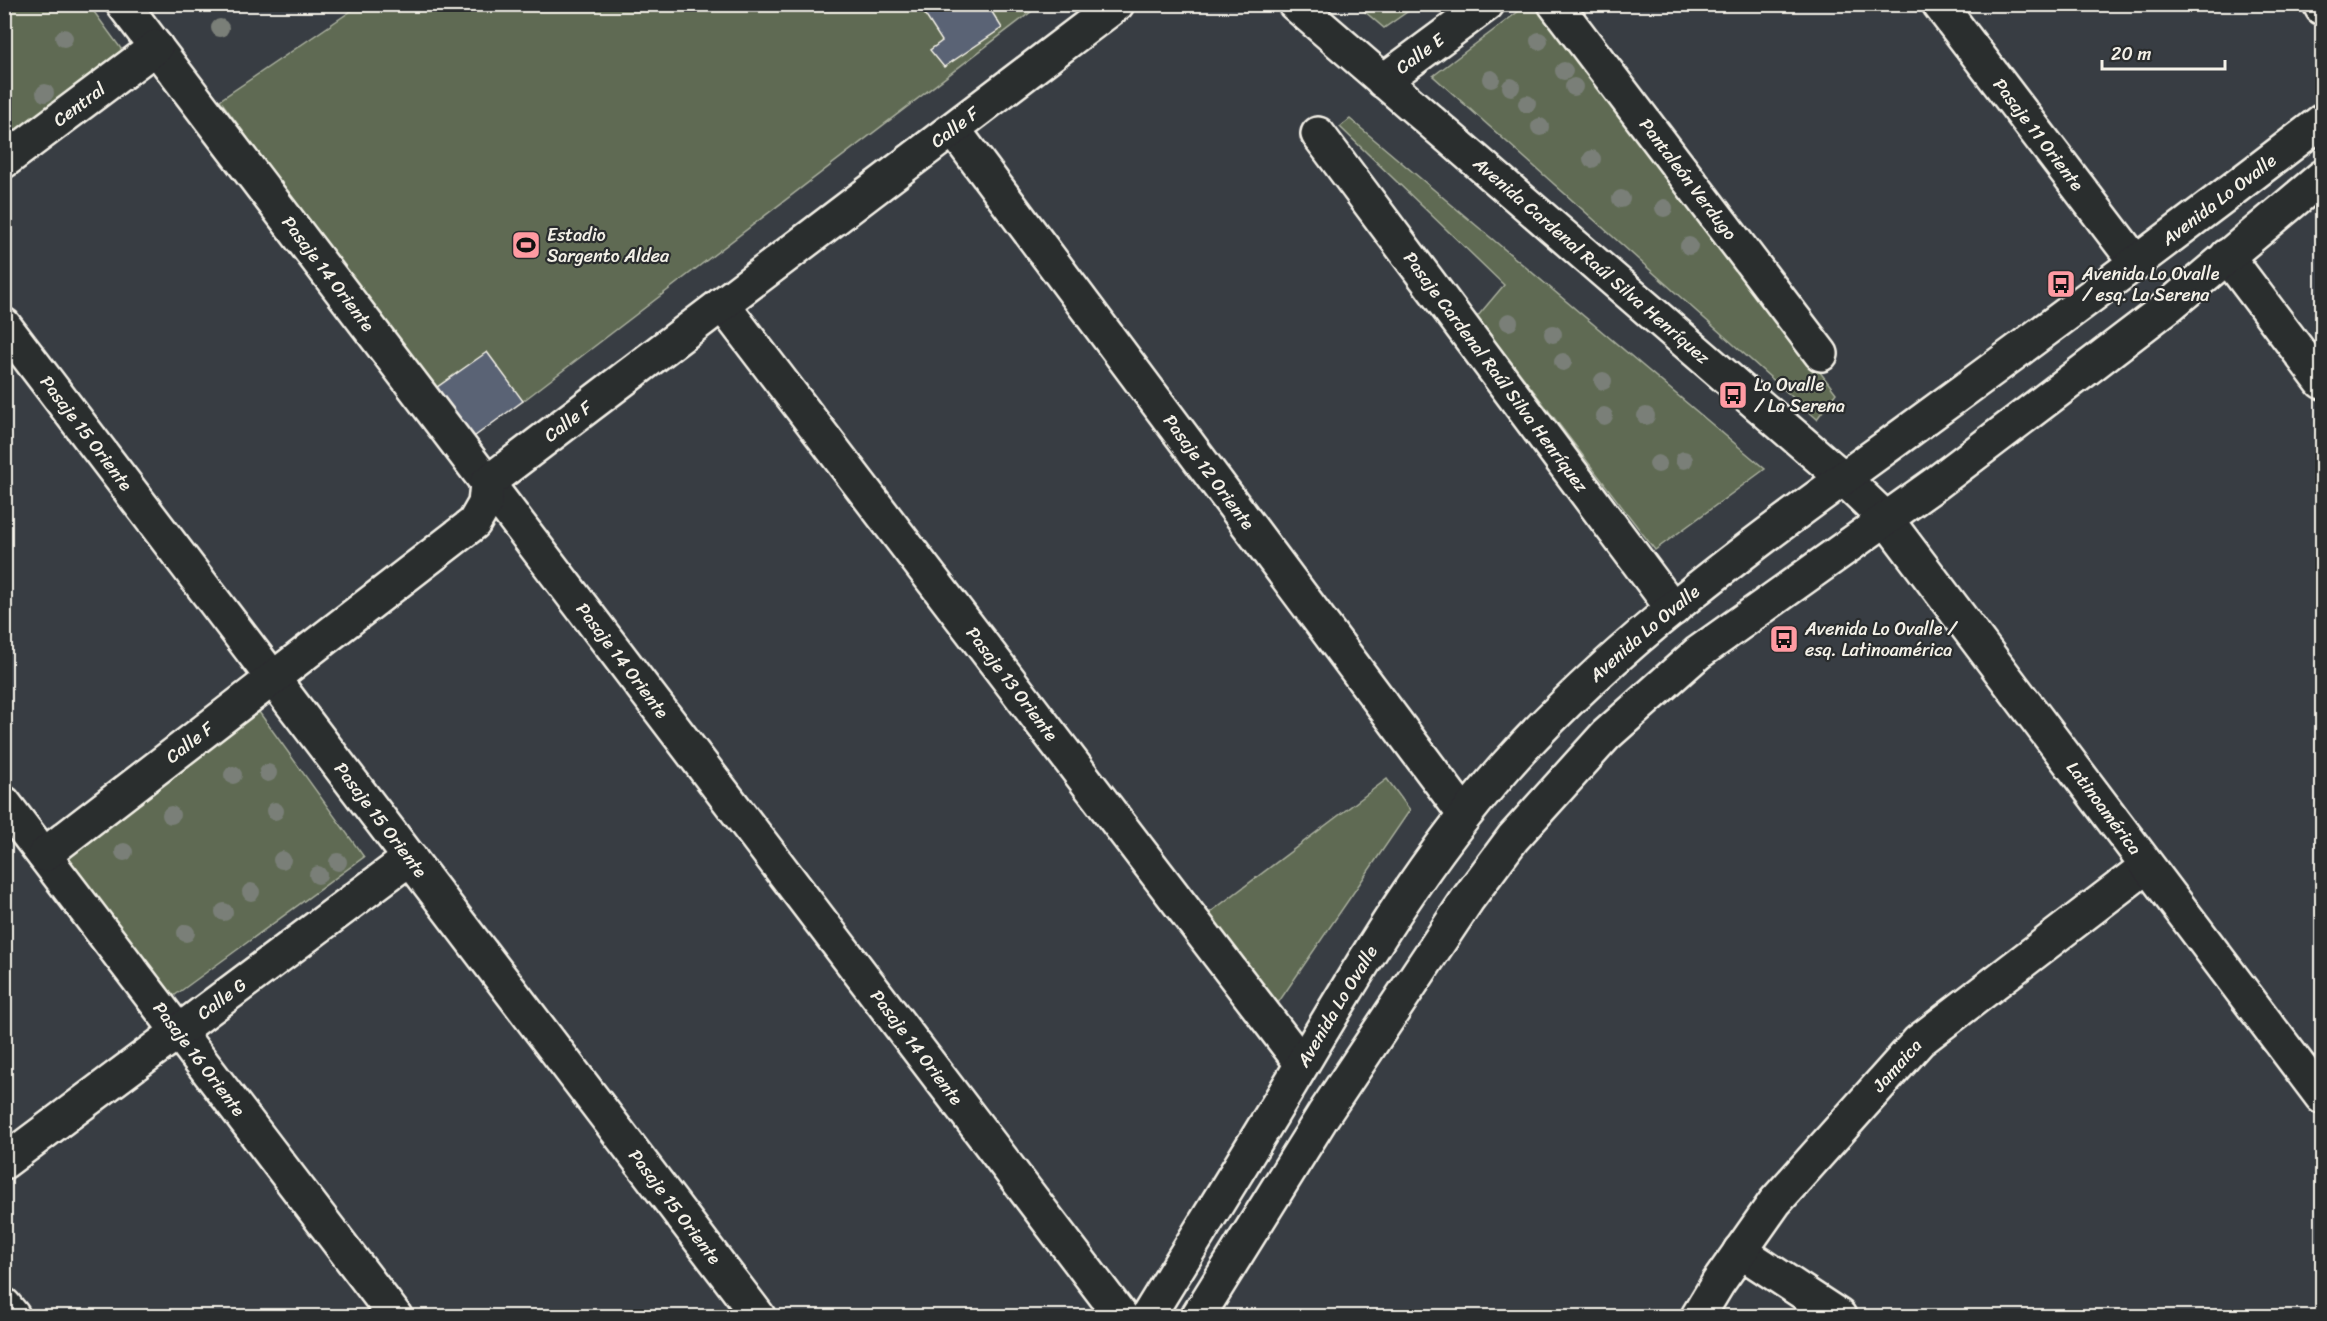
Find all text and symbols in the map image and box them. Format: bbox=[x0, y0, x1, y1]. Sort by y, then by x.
street label: Calle E bbox=[1389, 24, 1452, 83]
scale bar bbox=[2102, 33, 2225, 71]
text: 20 m bbox=[2111, 38, 2151, 70]
street label: Pasaje 11 Oriente bbox=[1985, 71, 2092, 198]
street label: Central bbox=[46, 73, 113, 135]
street label: Calle F bbox=[924, 97, 987, 156]
street label: Pantaleón Verdugo bbox=[1631, 111, 1745, 247]
street label: Avenida Lo Ovalle bbox=[2154, 145, 2284, 255]
street label: Avenida Cardenal Raúl Silva Henríquez bbox=[1465, 148, 1718, 373]
street label: Pasaje 14 Oriente bbox=[273, 209, 383, 339]
place label: Estadio Sargento Aldea bbox=[547, 219, 670, 272]
sports icon: Estadio Sargento Aldea bbox=[510, 229, 542, 261]
street label: Pasaje Cardenal Raúl Silva Henríquez bbox=[1395, 244, 1597, 500]
place label: Avenida Lo Ovalle / esq. La Serena bbox=[2081, 258, 2220, 311]
bus stop icon: Avenida Lo Ovalle / esq. La Serena bbox=[2045, 268, 2077, 300]
street label: Pasaje 15 Oriente bbox=[32, 368, 141, 498]
place label: Lo Ovalle / La Serena bbox=[1754, 369, 1845, 422]
bus stop icon: Lo Ovalle / La Serena bbox=[1717, 379, 1749, 411]
street label: Calle F bbox=[537, 392, 600, 451]
street label: Pasaje 12 Oriente bbox=[1155, 407, 1263, 537]
street label: Avenida Lo Ovalle bbox=[1581, 576, 1707, 691]
street label: Pasaje 14 Oriente bbox=[568, 596, 678, 726]
place label: Avenida Lo Ovalle / esq. Latinoamérica bbox=[1804, 613, 1958, 666]
street label: Pasaje 13 Oriente bbox=[957, 620, 1067, 749]
bus stop icon: Avenida Lo Ovalle / esq. Latinoamérica bbox=[1768, 623, 1800, 655]
street label: Calle F bbox=[158, 713, 222, 772]
street label: Latinoamérica bbox=[2058, 754, 2150, 862]
street label: Pasaje 15 Oriente bbox=[326, 755, 436, 885]
street label: Avenida Lo Ovalle bbox=[1287, 938, 1387, 1074]
street label: Calle G bbox=[190, 969, 254, 1028]
street label: Pasaje 14 Oriente bbox=[862, 982, 972, 1113]
street label: Pasaje 16 Oriente bbox=[145, 994, 254, 1124]
street label: Jamaica bbox=[1864, 1031, 1930, 1100]
street label: Pasaje 15 Oriente bbox=[620, 1142, 730, 1272]

